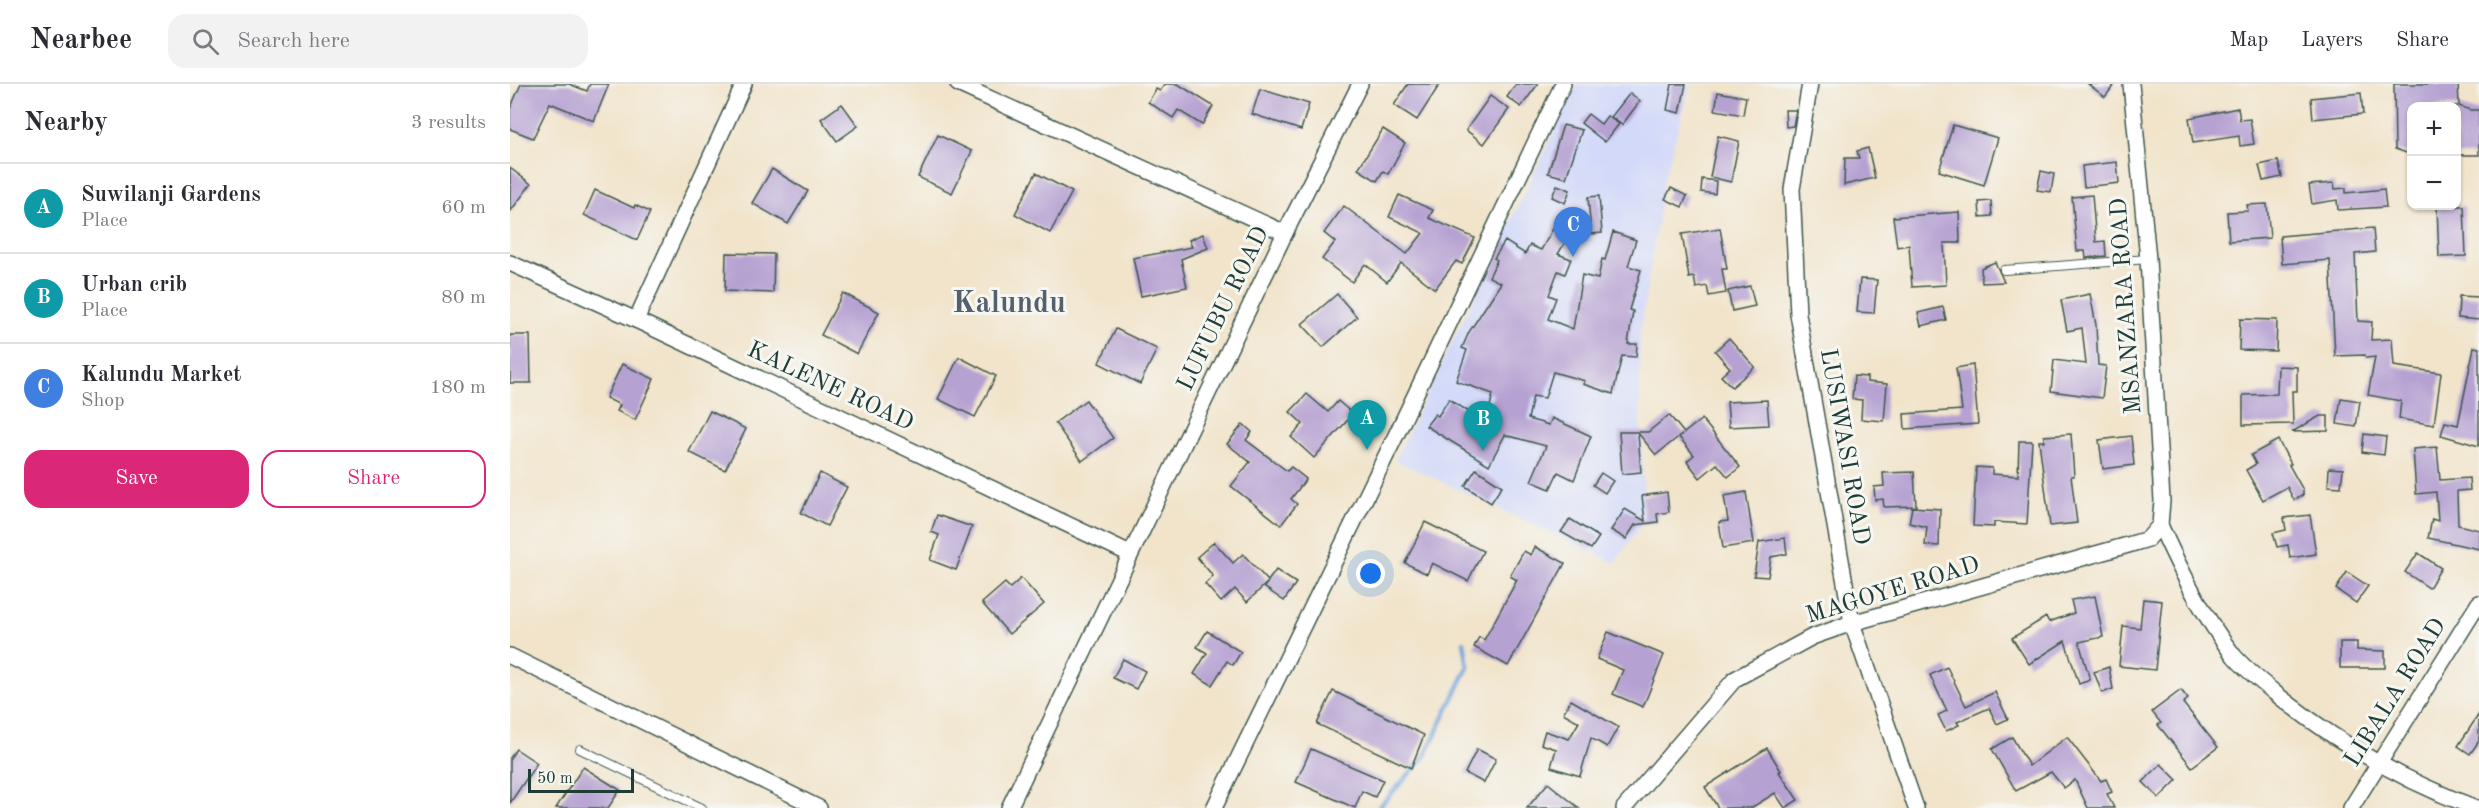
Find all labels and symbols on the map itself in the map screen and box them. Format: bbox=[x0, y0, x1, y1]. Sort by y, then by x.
street label: MSANZARA ROAD bbox=[2107, 197, 2147, 415]
pin: C bbox=[1554, 208, 1592, 257]
street label: LUFUBU ROAD bbox=[1174, 223, 1274, 395]
district label: Kalundu bbox=[952, 289, 1066, 319]
street label: KALENE ROAD bbox=[743, 338, 917, 436]
street label: LUSIWASI ROAD bbox=[1815, 347, 1873, 547]
pin: A bbox=[1348, 400, 1386, 450]
pin: B bbox=[1464, 402, 1502, 451]
street label: MAGOYE ROAD bbox=[1803, 553, 1983, 629]
your location bbox=[1356, 559, 1385, 588]
street label: LIBALA ROAD bbox=[2341, 614, 2451, 772]
scale bar bbox=[528, 766, 634, 794]

